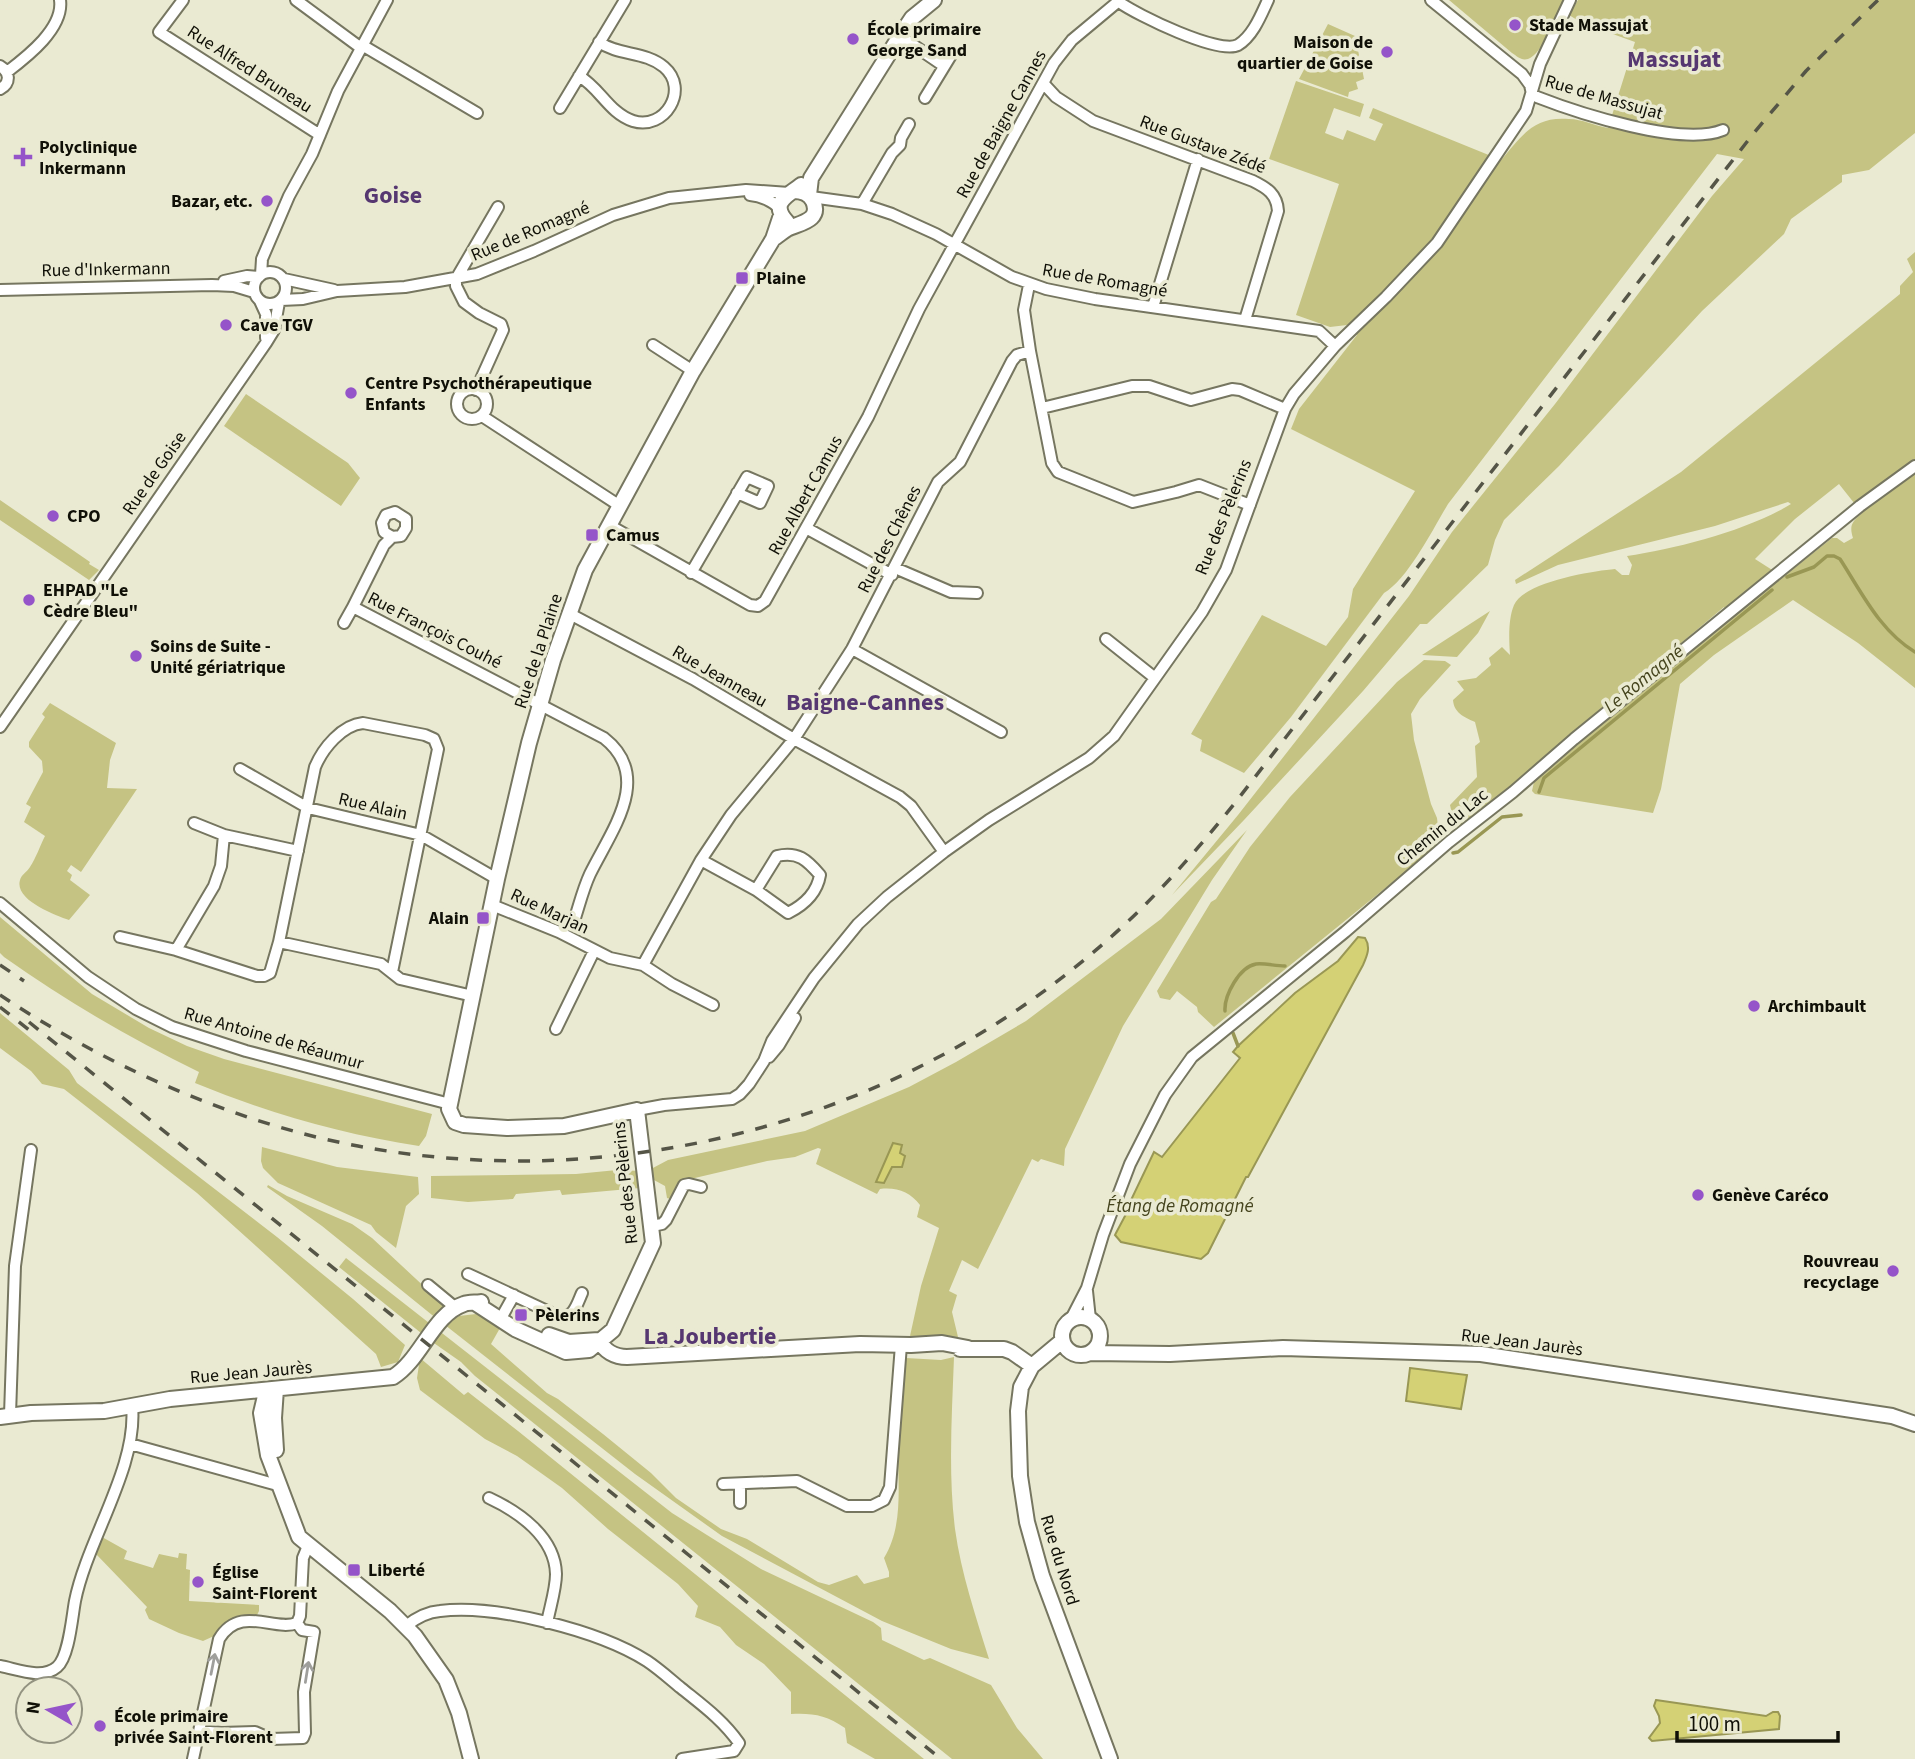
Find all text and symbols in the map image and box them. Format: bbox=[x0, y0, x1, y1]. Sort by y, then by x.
place label: Stade Massujat bbox=[1529, 13, 1648, 38]
place label: École primaire George Sand bbox=[867, 17, 981, 63]
marker: Stade Massujat bbox=[1507, 17, 1523, 33]
street label: Rue Alfred Bruneau bbox=[182, 20, 317, 119]
place label: Maison de quartier de Goise bbox=[1237, 30, 1373, 76]
marker: École primaire George Sand bbox=[845, 31, 861, 47]
district label: Massujat bbox=[1627, 42, 1721, 77]
marker: Maison de quartier de Goise bbox=[1379, 44, 1395, 60]
street label: Rue de Baigne Cannes bbox=[950, 46, 1053, 203]
street label: Rue de Massujat bbox=[1542, 69, 1666, 126]
street label: Rue Gustave Zédé bbox=[1136, 109, 1270, 180]
place label: Polyclinique Inkermann bbox=[39, 135, 137, 181]
marker: Polyclinique Inkermann bbox=[13, 147, 33, 167]
district label: Goise bbox=[364, 178, 422, 213]
place label: Bazar, etc. bbox=[171, 189, 253, 214]
marker: Bazar, etc. bbox=[259, 193, 275, 209]
street label: Rue de Romagné bbox=[467, 195, 593, 268]
street label: Rue d'Inkermann bbox=[41, 256, 171, 283]
street label: Rue de Romagné bbox=[1040, 257, 1170, 304]
place label: Plaine bbox=[756, 266, 806, 291]
marker: Plaine bbox=[734, 270, 750, 286]
place label: Cave TGV bbox=[240, 313, 314, 338]
marker: Cave TGV bbox=[218, 317, 234, 333]
place label: Centre Psychothérapeutique Enfants bbox=[365, 371, 592, 417]
marker: Centre Psychothérapeutique Enfants bbox=[343, 385, 359, 401]
street label: Rue de Goise bbox=[116, 426, 192, 520]
street label: Rue Albert Camus bbox=[762, 431, 849, 560]
street label: Rue des Pèlerins bbox=[1189, 456, 1258, 579]
street label: Rue des Chênes bbox=[852, 481, 927, 597]
place label: CPO bbox=[67, 504, 101, 529]
marker: CPO bbox=[45, 508, 61, 524]
place label: Camus bbox=[606, 523, 660, 548]
marker: Camus bbox=[584, 527, 600, 543]
place label: EHPAD "Le Cèdre Bleu" bbox=[43, 578, 138, 624]
street label: Rue François Couhé bbox=[363, 586, 506, 675]
street label: Rue de la Plaine bbox=[508, 590, 569, 712]
marker: EHPAD "Le Cèdre Bleu" bbox=[21, 592, 37, 608]
place label: Soins de Suite - Unité gériatrique bbox=[150, 634, 286, 680]
water label: Le Romagné bbox=[1598, 638, 1690, 720]
street label: Rue Jeanneau bbox=[668, 639, 772, 714]
marker: Soins de Suite - Unité gériatrique bbox=[128, 648, 144, 664]
district label: Baigne-Cannes bbox=[786, 685, 944, 720]
street label: Chemin du Lac bbox=[1391, 783, 1493, 872]
street label: Rue Alain bbox=[336, 786, 410, 827]
street label: Rue Marjan bbox=[506, 882, 593, 941]
place label: Alain bbox=[428, 906, 469, 931]
marker: Alain bbox=[475, 910, 491, 926]
place label: Archimbault bbox=[1767, 994, 1866, 1019]
marker: Archimbault bbox=[1746, 998, 1762, 1014]
street label: Rue Antoine de Réaumur bbox=[181, 1001, 367, 1076]
street label: Rue des Pèlerins bbox=[607, 1121, 644, 1245]
place label: Genève Caréco bbox=[1712, 1183, 1829, 1208]
marker: Genève Caréco bbox=[1690, 1187, 1706, 1203]
water label: Étang de Romagné bbox=[1106, 1193, 1254, 1220]
place label: Rouvreau recyclage bbox=[1803, 1249, 1879, 1295]
marker: Rouvreau recyclage bbox=[1885, 1263, 1901, 1279]
place label: Pèlerins bbox=[535, 1303, 600, 1328]
marker: Pèlerins bbox=[513, 1307, 529, 1323]
district label: La Joubertie bbox=[643, 1319, 777, 1354]
street label: Rue Jean Jaurès bbox=[1460, 1323, 1584, 1362]
street label: Rue Jean Jaurès bbox=[189, 1355, 313, 1390]
street label: Rue du Nord bbox=[1034, 1512, 1085, 1608]
place label: Liberté bbox=[368, 1558, 425, 1583]
place label: Église Saint-Florent bbox=[212, 1560, 317, 1606]
marker: Liberté bbox=[346, 1562, 362, 1578]
marker: Église Saint-Florent bbox=[190, 1574, 206, 1590]
one-way arrow bbox=[207, 1653, 221, 1676]
one-way arrow bbox=[301, 1661, 314, 1684]
north arrow bbox=[14, 1675, 84, 1745]
text: N bbox=[19, 1699, 48, 1716]
scale bar bbox=[1677, 1700, 1838, 1744]
place label: École primaire privée Saint-Florent bbox=[114, 1704, 273, 1750]
text: 100 m bbox=[1688, 1709, 1741, 1739]
marker: École primaire privée Saint-Florent bbox=[92, 1718, 108, 1734]

